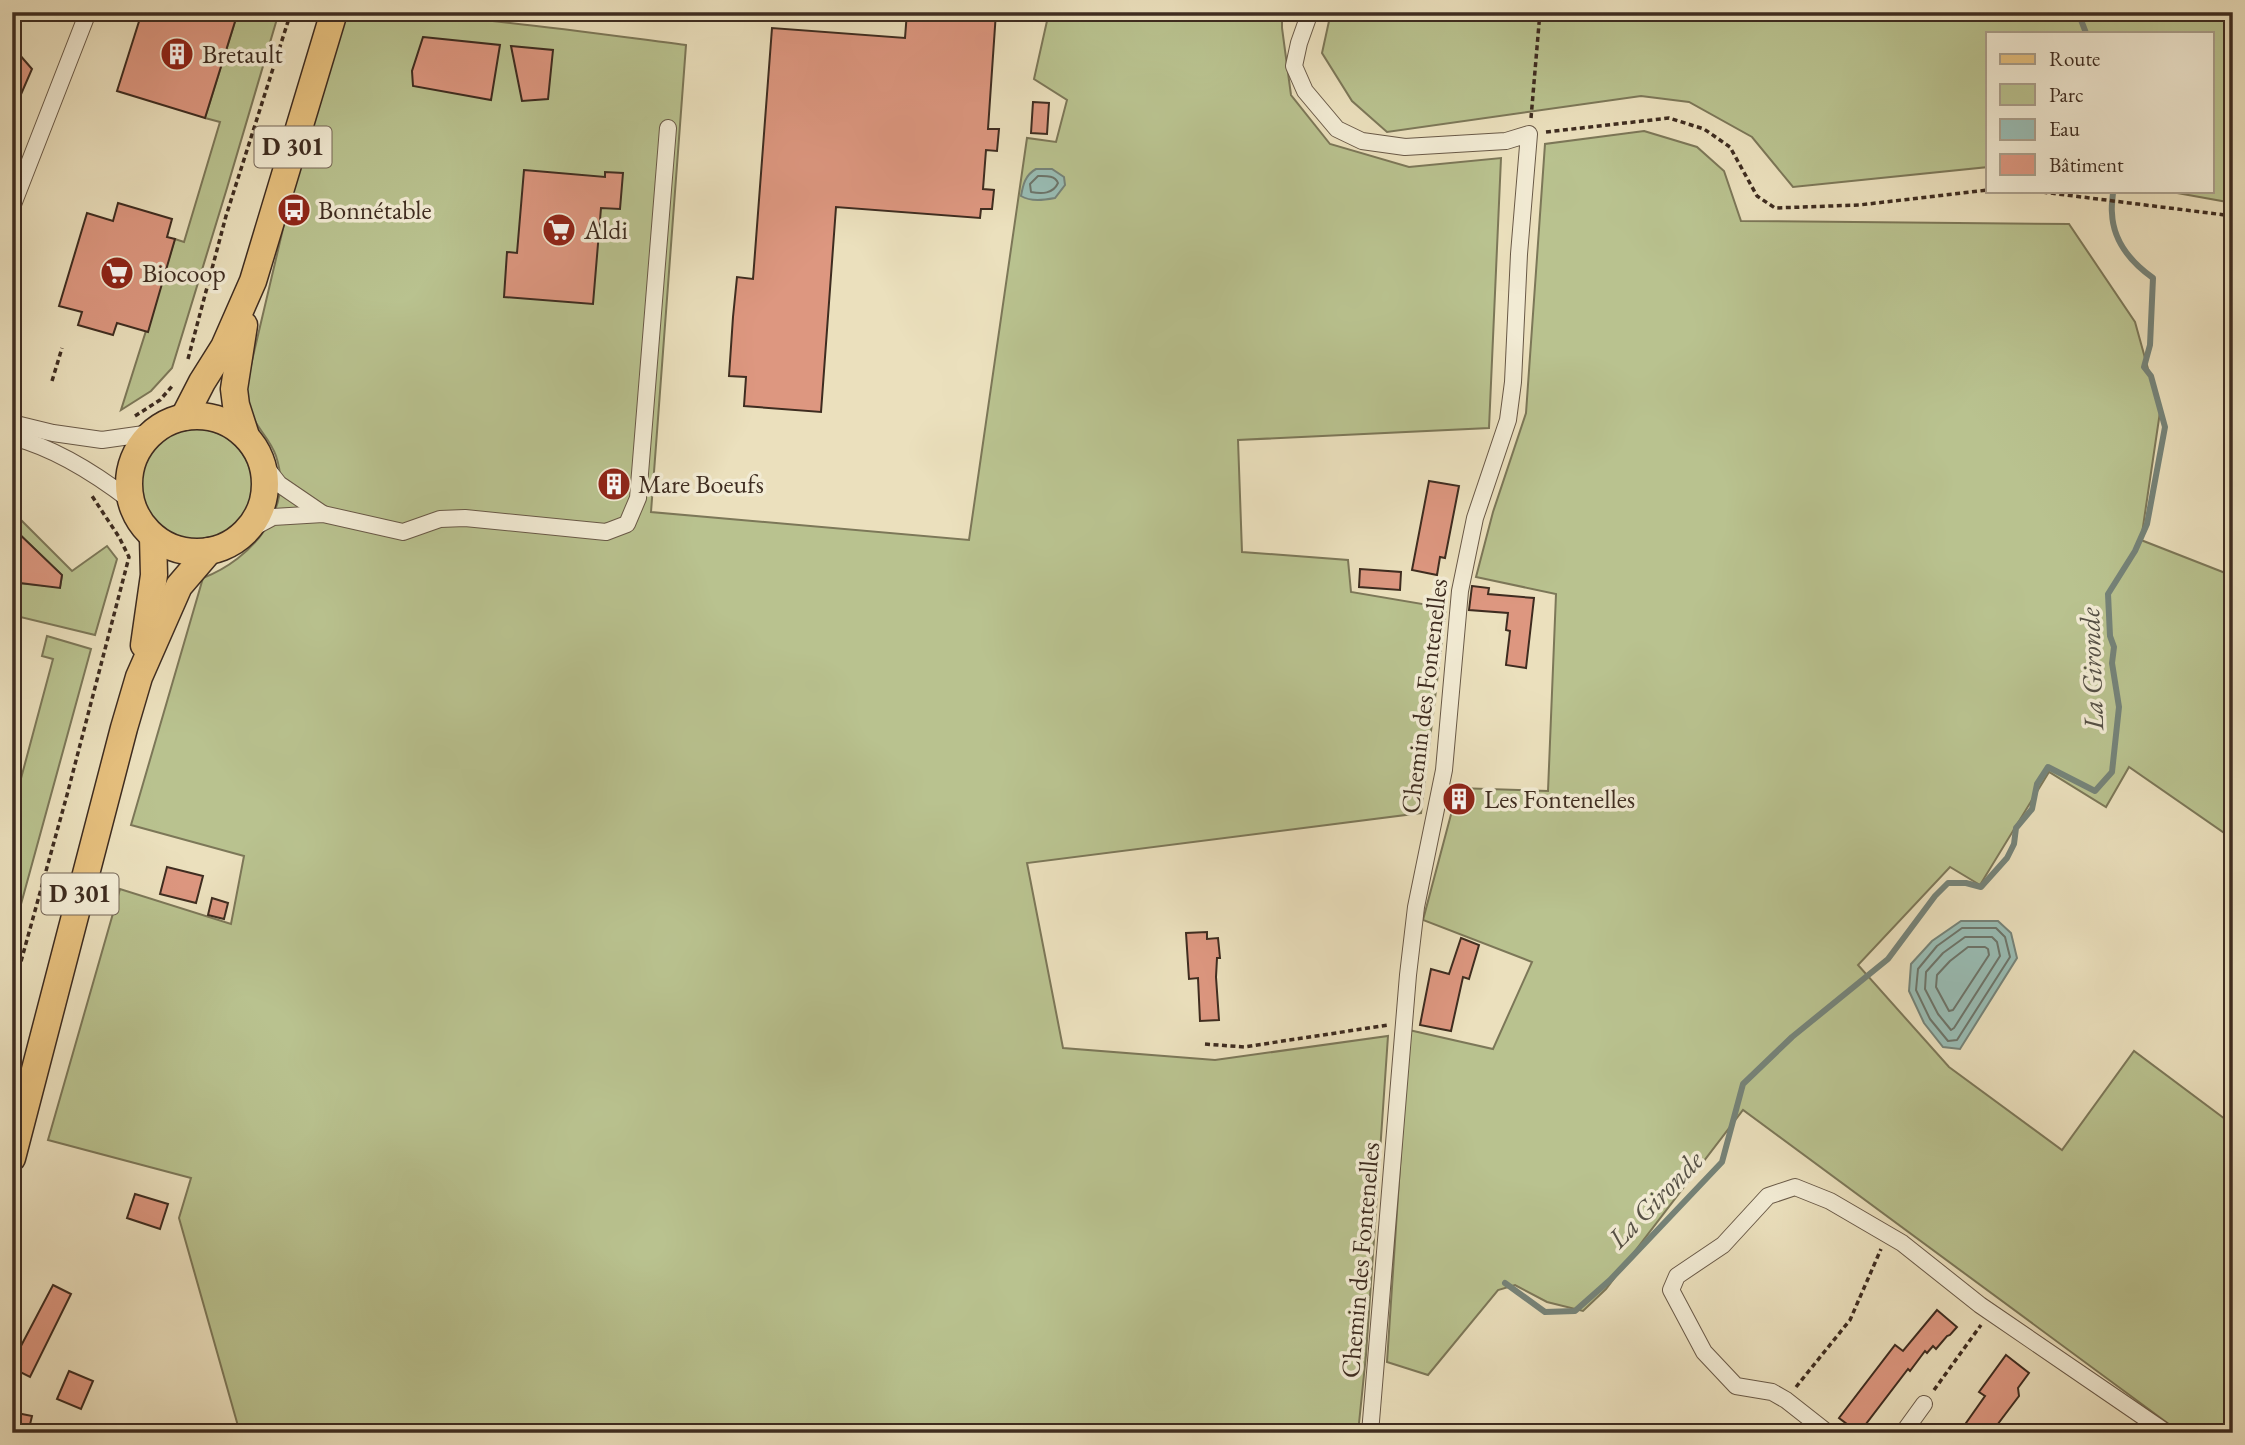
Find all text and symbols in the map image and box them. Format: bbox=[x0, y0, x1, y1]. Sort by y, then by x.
legend bbox=[1986, 32, 2214, 192]
building icon: Bretault bbox=[158, 35, 196, 73]
place label: Bretault bbox=[202, 37, 283, 71]
text: Route bbox=[2049, 45, 2100, 72]
text: Parc bbox=[2049, 81, 2083, 108]
text: Eau bbox=[2049, 115, 2080, 142]
road number: D 301 bbox=[254, 127, 332, 168]
text: Bâtiment bbox=[2049, 151, 2124, 178]
bus stop icon: Bonnétable bbox=[275, 191, 313, 229]
place label: Bonnétable bbox=[318, 193, 432, 227]
supermarket icon: Aldi bbox=[540, 211, 578, 249]
place label: Aldi bbox=[583, 213, 628, 247]
supermarket icon: Biocoop bbox=[98, 254, 136, 292]
place label: Biocoop bbox=[142, 256, 226, 290]
building icon: Mare Boeufs bbox=[595, 465, 633, 503]
place label: Mare Boeufs bbox=[638, 467, 764, 501]
street label: Chemin des Fontenelles bbox=[1393, 576, 1455, 816]
water label: La Gironde bbox=[2071, 607, 2111, 732]
building icon: Les Fontenelles bbox=[1440, 780, 1478, 818]
place label: Les Fontenelles bbox=[1484, 782, 1635, 816]
road number: D 301 bbox=[42, 874, 119, 914]
street label: Chemin des Fontenelles bbox=[1333, 1141, 1387, 1379]
water label: La Gironde bbox=[1599, 1142, 1711, 1256]

